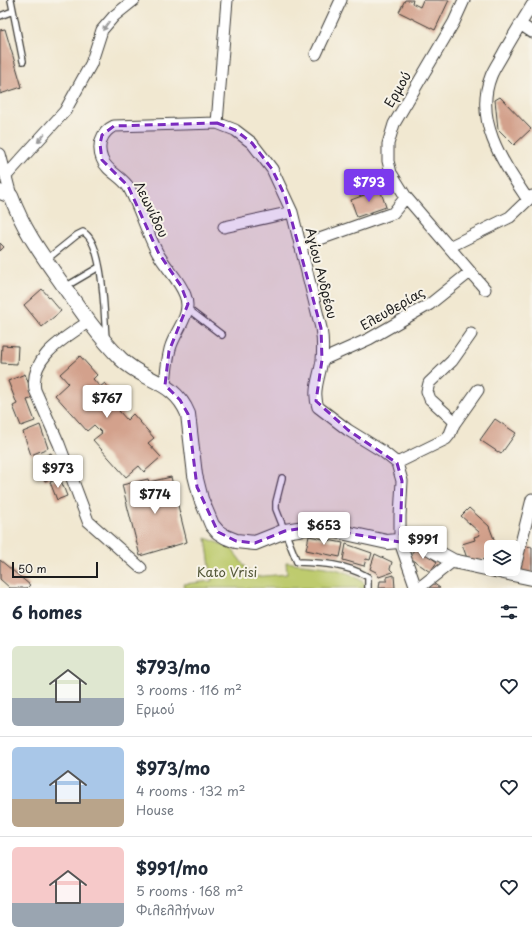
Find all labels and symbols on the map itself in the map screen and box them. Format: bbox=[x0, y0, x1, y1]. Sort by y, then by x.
one-way arrow bbox=[102, 21, 110, 32]
street label: Ερμού bbox=[379, 68, 415, 110]
one-way arrow bbox=[37, 132, 46, 143]
pin: $793 bbox=[345, 169, 393, 203]
street label: Λεωνίδου bbox=[130, 178, 174, 240]
street label: Αγίου Ανδρέου bbox=[301, 225, 343, 321]
street label: Ελευθερίας bbox=[356, 282, 428, 334]
pin: $767 bbox=[83, 385, 131, 419]
pin: $973 bbox=[34, 455, 82, 489]
pin: $774 bbox=[131, 481, 179, 515]
pin: $653 bbox=[300, 512, 348, 546]
pin: $991 bbox=[399, 526, 447, 560]
scale bar bbox=[12, 560, 98, 579]
park label: Kato Vrisi bbox=[197, 562, 257, 581]

